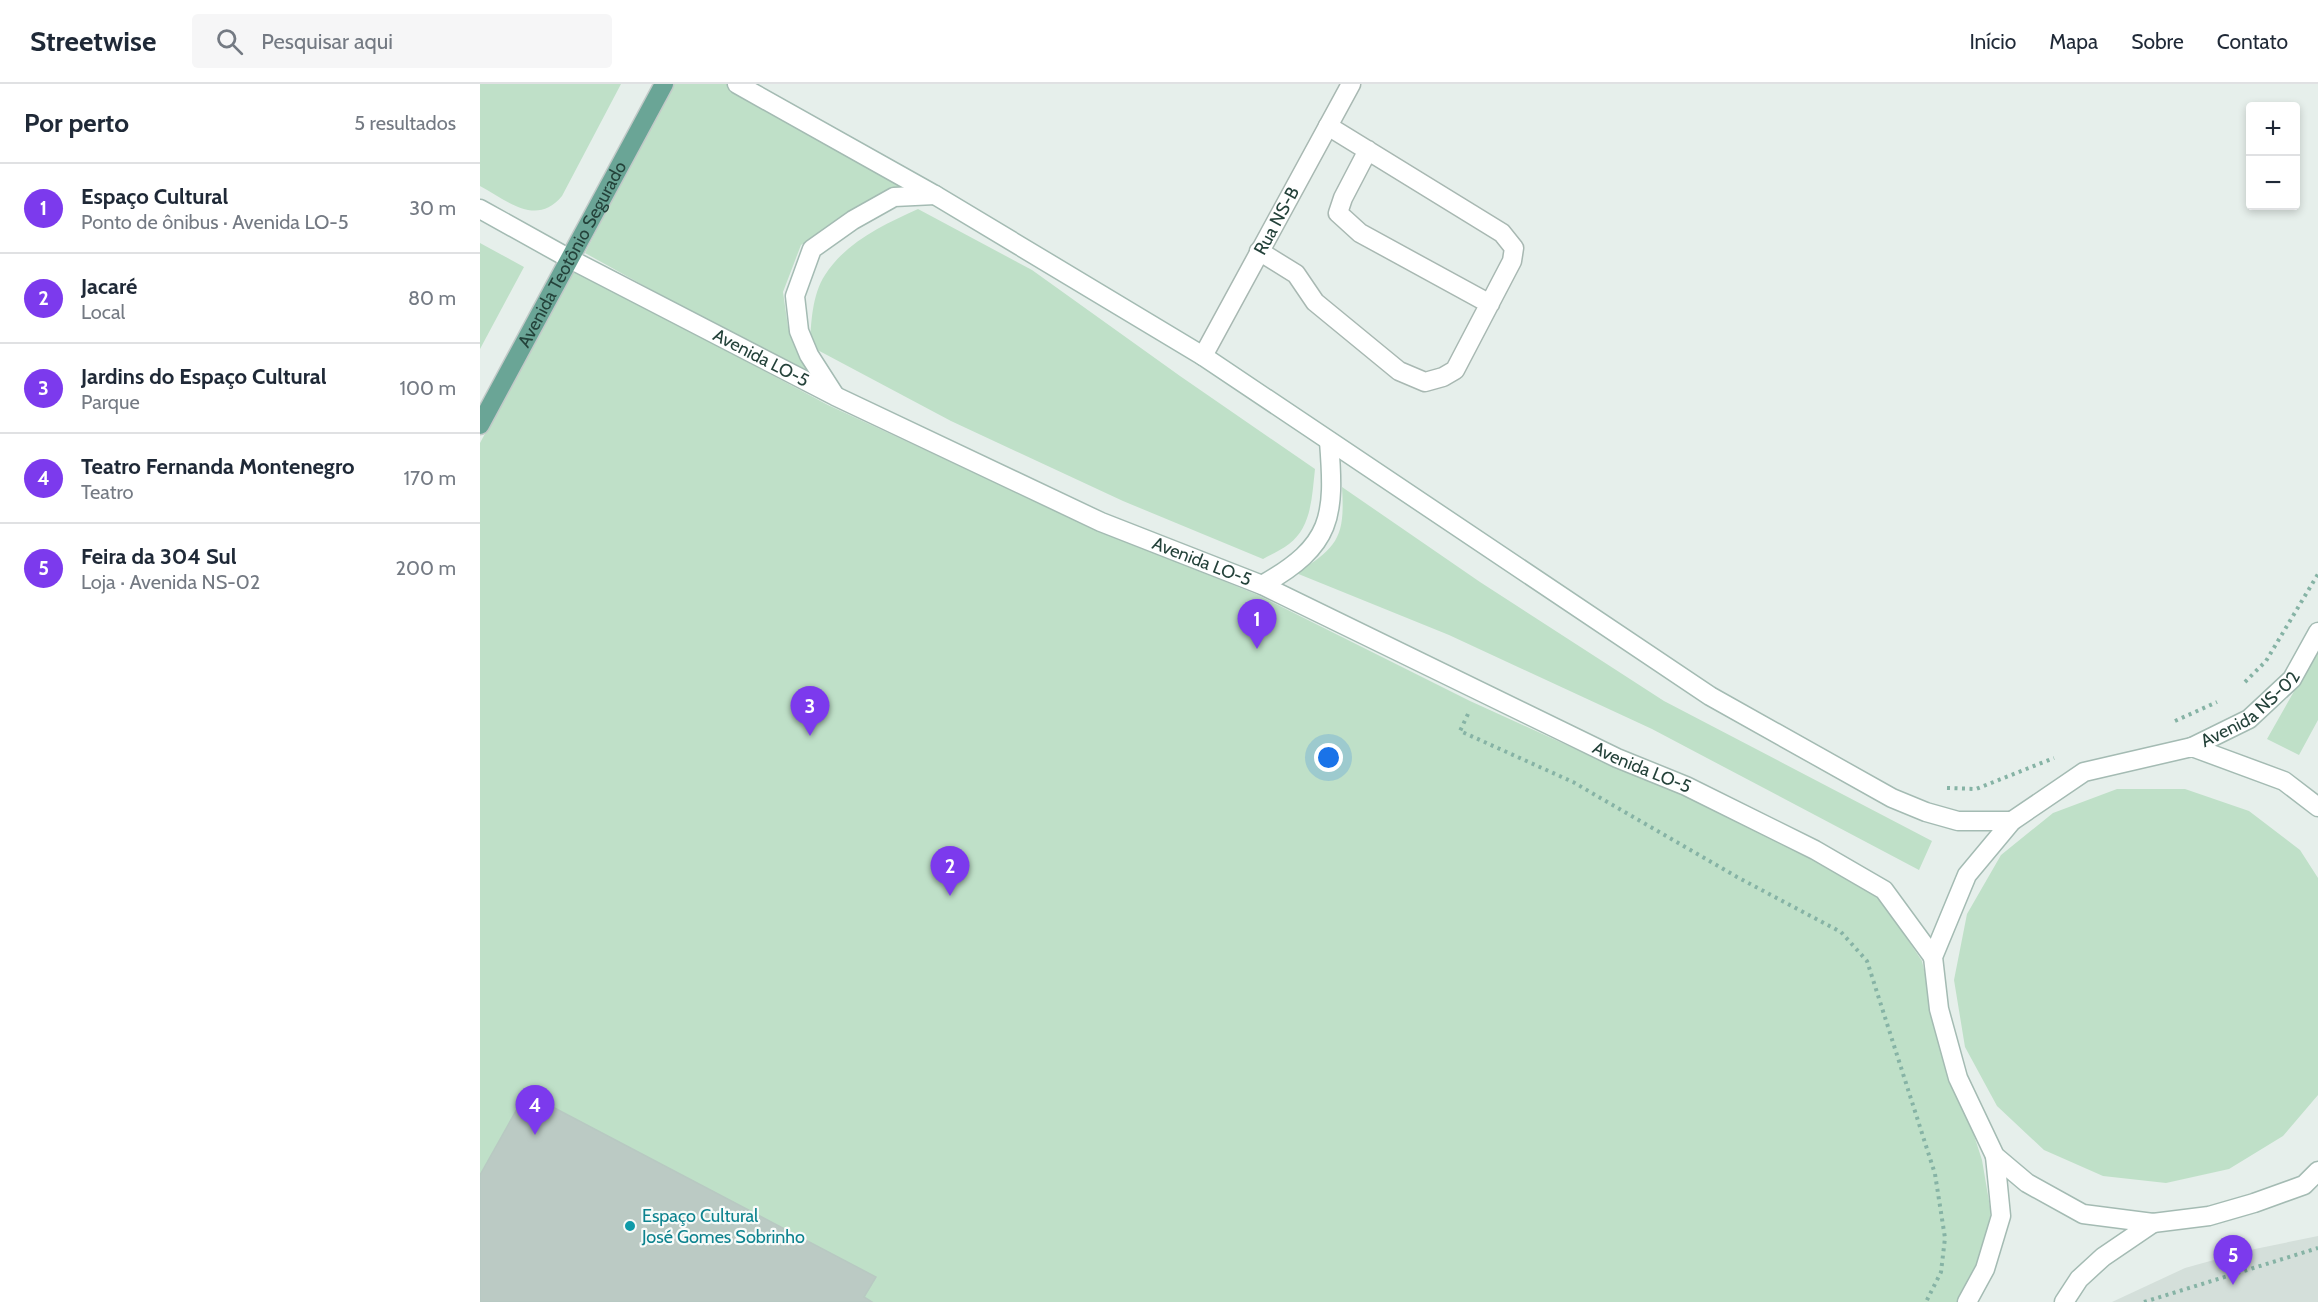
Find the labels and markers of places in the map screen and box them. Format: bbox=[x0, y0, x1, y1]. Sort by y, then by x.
pin: 1 bbox=[1238, 600, 1276, 649]
pin: 3 bbox=[790, 686, 830, 736]
pin: 2 bbox=[930, 846, 970, 896]
pin: 4 bbox=[516, 1086, 554, 1135]
place label: Espaço Cultural José Gomes Sobrinho bbox=[641, 1205, 805, 1248]
marker: Espaço Cultural José Gomes Sobrinho bbox=[623, 1219, 637, 1233]
pin: 5 bbox=[2214, 1236, 2252, 1285]

